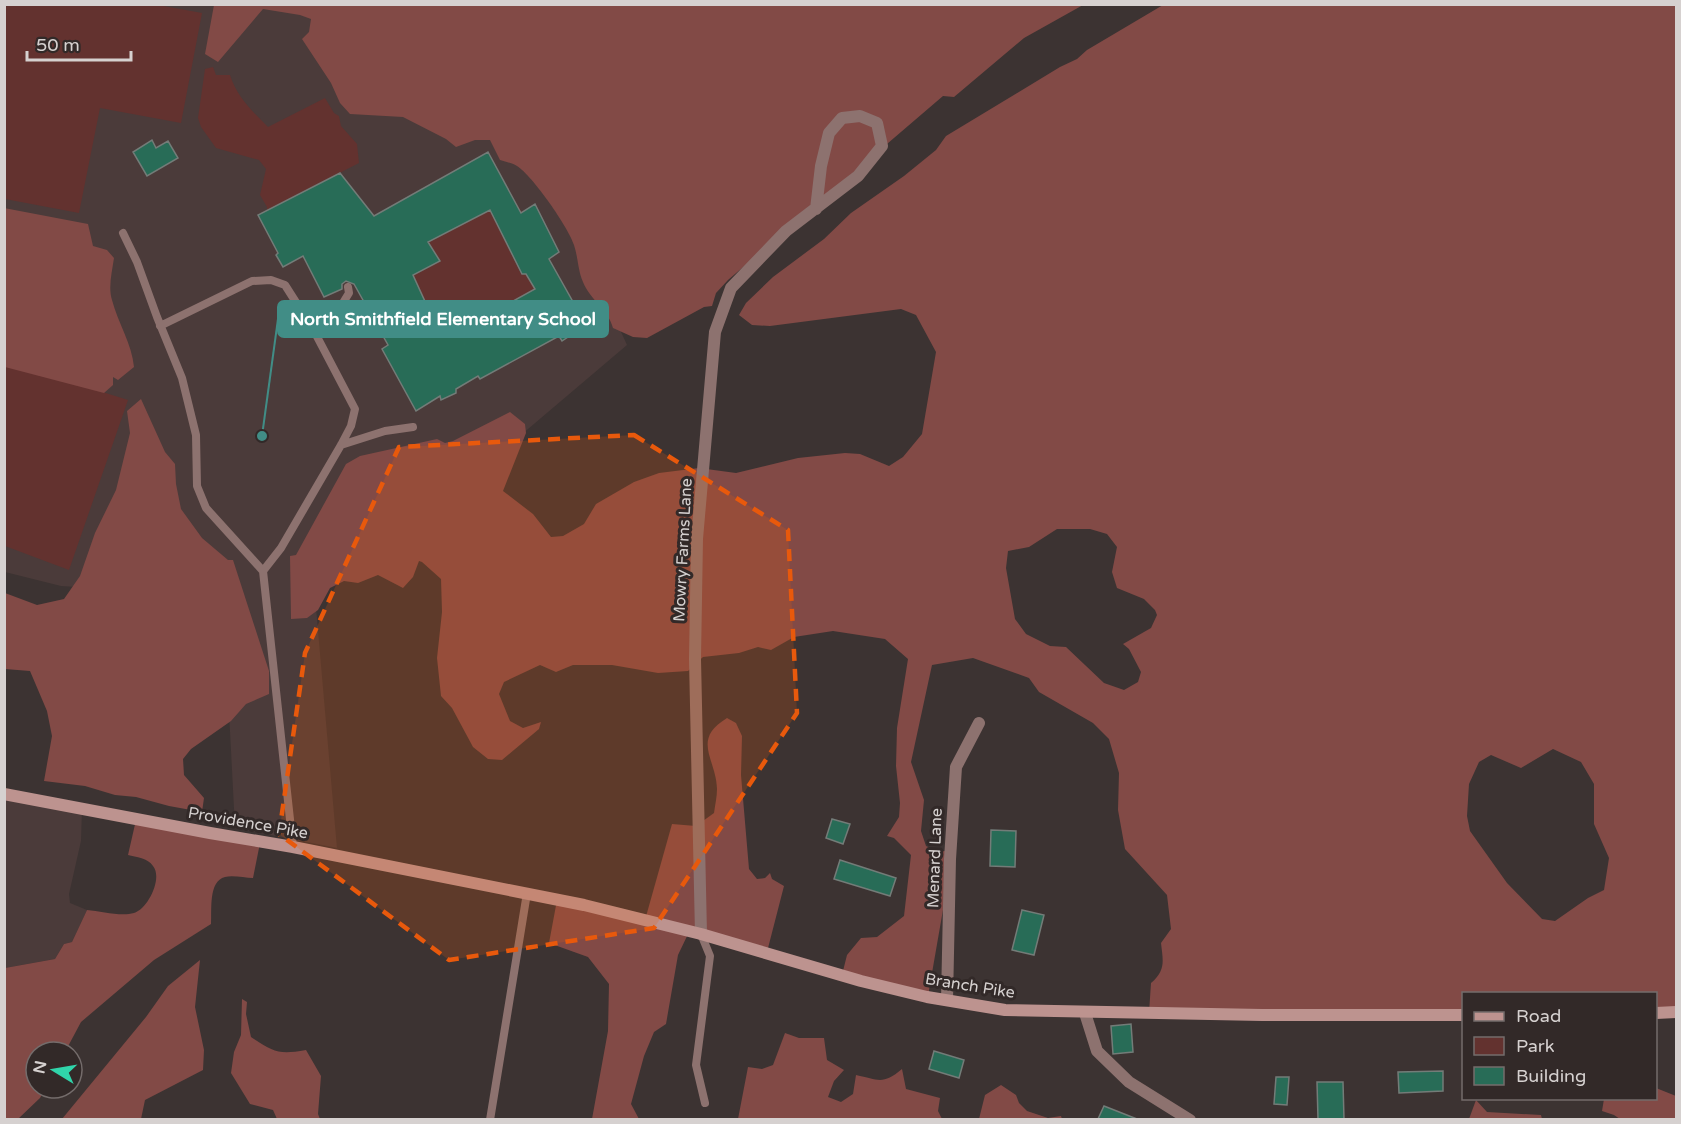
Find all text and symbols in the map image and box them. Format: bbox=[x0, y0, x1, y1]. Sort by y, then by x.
scale bar bbox=[27, 24, 130, 62]
text: 50 m bbox=[36, 34, 80, 56]
callout: North Smithfield Elementary School bbox=[278, 301, 608, 337]
text: North Smithfield Elementary School bbox=[290, 308, 596, 330]
street label: Mowry Farms Lane bbox=[669, 478, 697, 622]
street label: Providence Pike bbox=[186, 803, 310, 843]
street label: Menard Lane bbox=[923, 808, 947, 908]
street label: Branch Pike bbox=[924, 969, 1016, 1003]
legend bbox=[1462, 992, 1657, 1100]
text: Road bbox=[1516, 1005, 1561, 1027]
text: Park bbox=[1516, 1035, 1555, 1057]
north arrow bbox=[24, 1040, 84, 1100]
text: N bbox=[29, 1059, 51, 1076]
text: Building bbox=[1516, 1065, 1586, 1087]

